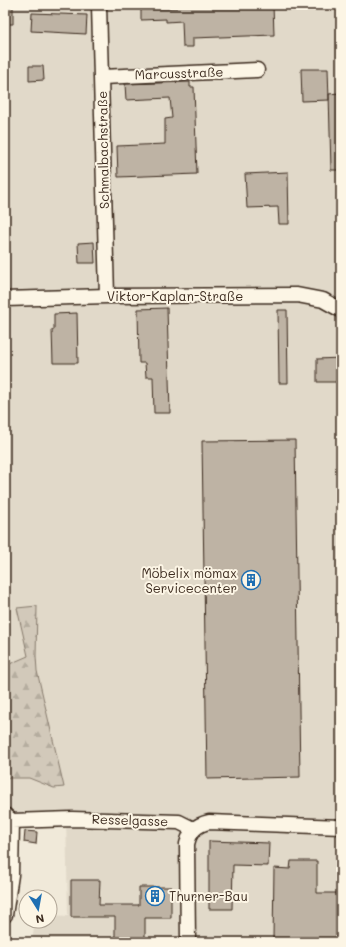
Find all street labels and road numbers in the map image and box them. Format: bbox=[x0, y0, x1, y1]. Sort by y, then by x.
street label: Marcusstraße bbox=[134, 62, 224, 83]
street label: Schmalbachstraße bbox=[93, 91, 112, 209]
street label: Viktor-Kaplan-Straße bbox=[107, 287, 243, 304]
street label: Resselgasse bbox=[91, 810, 169, 829]

